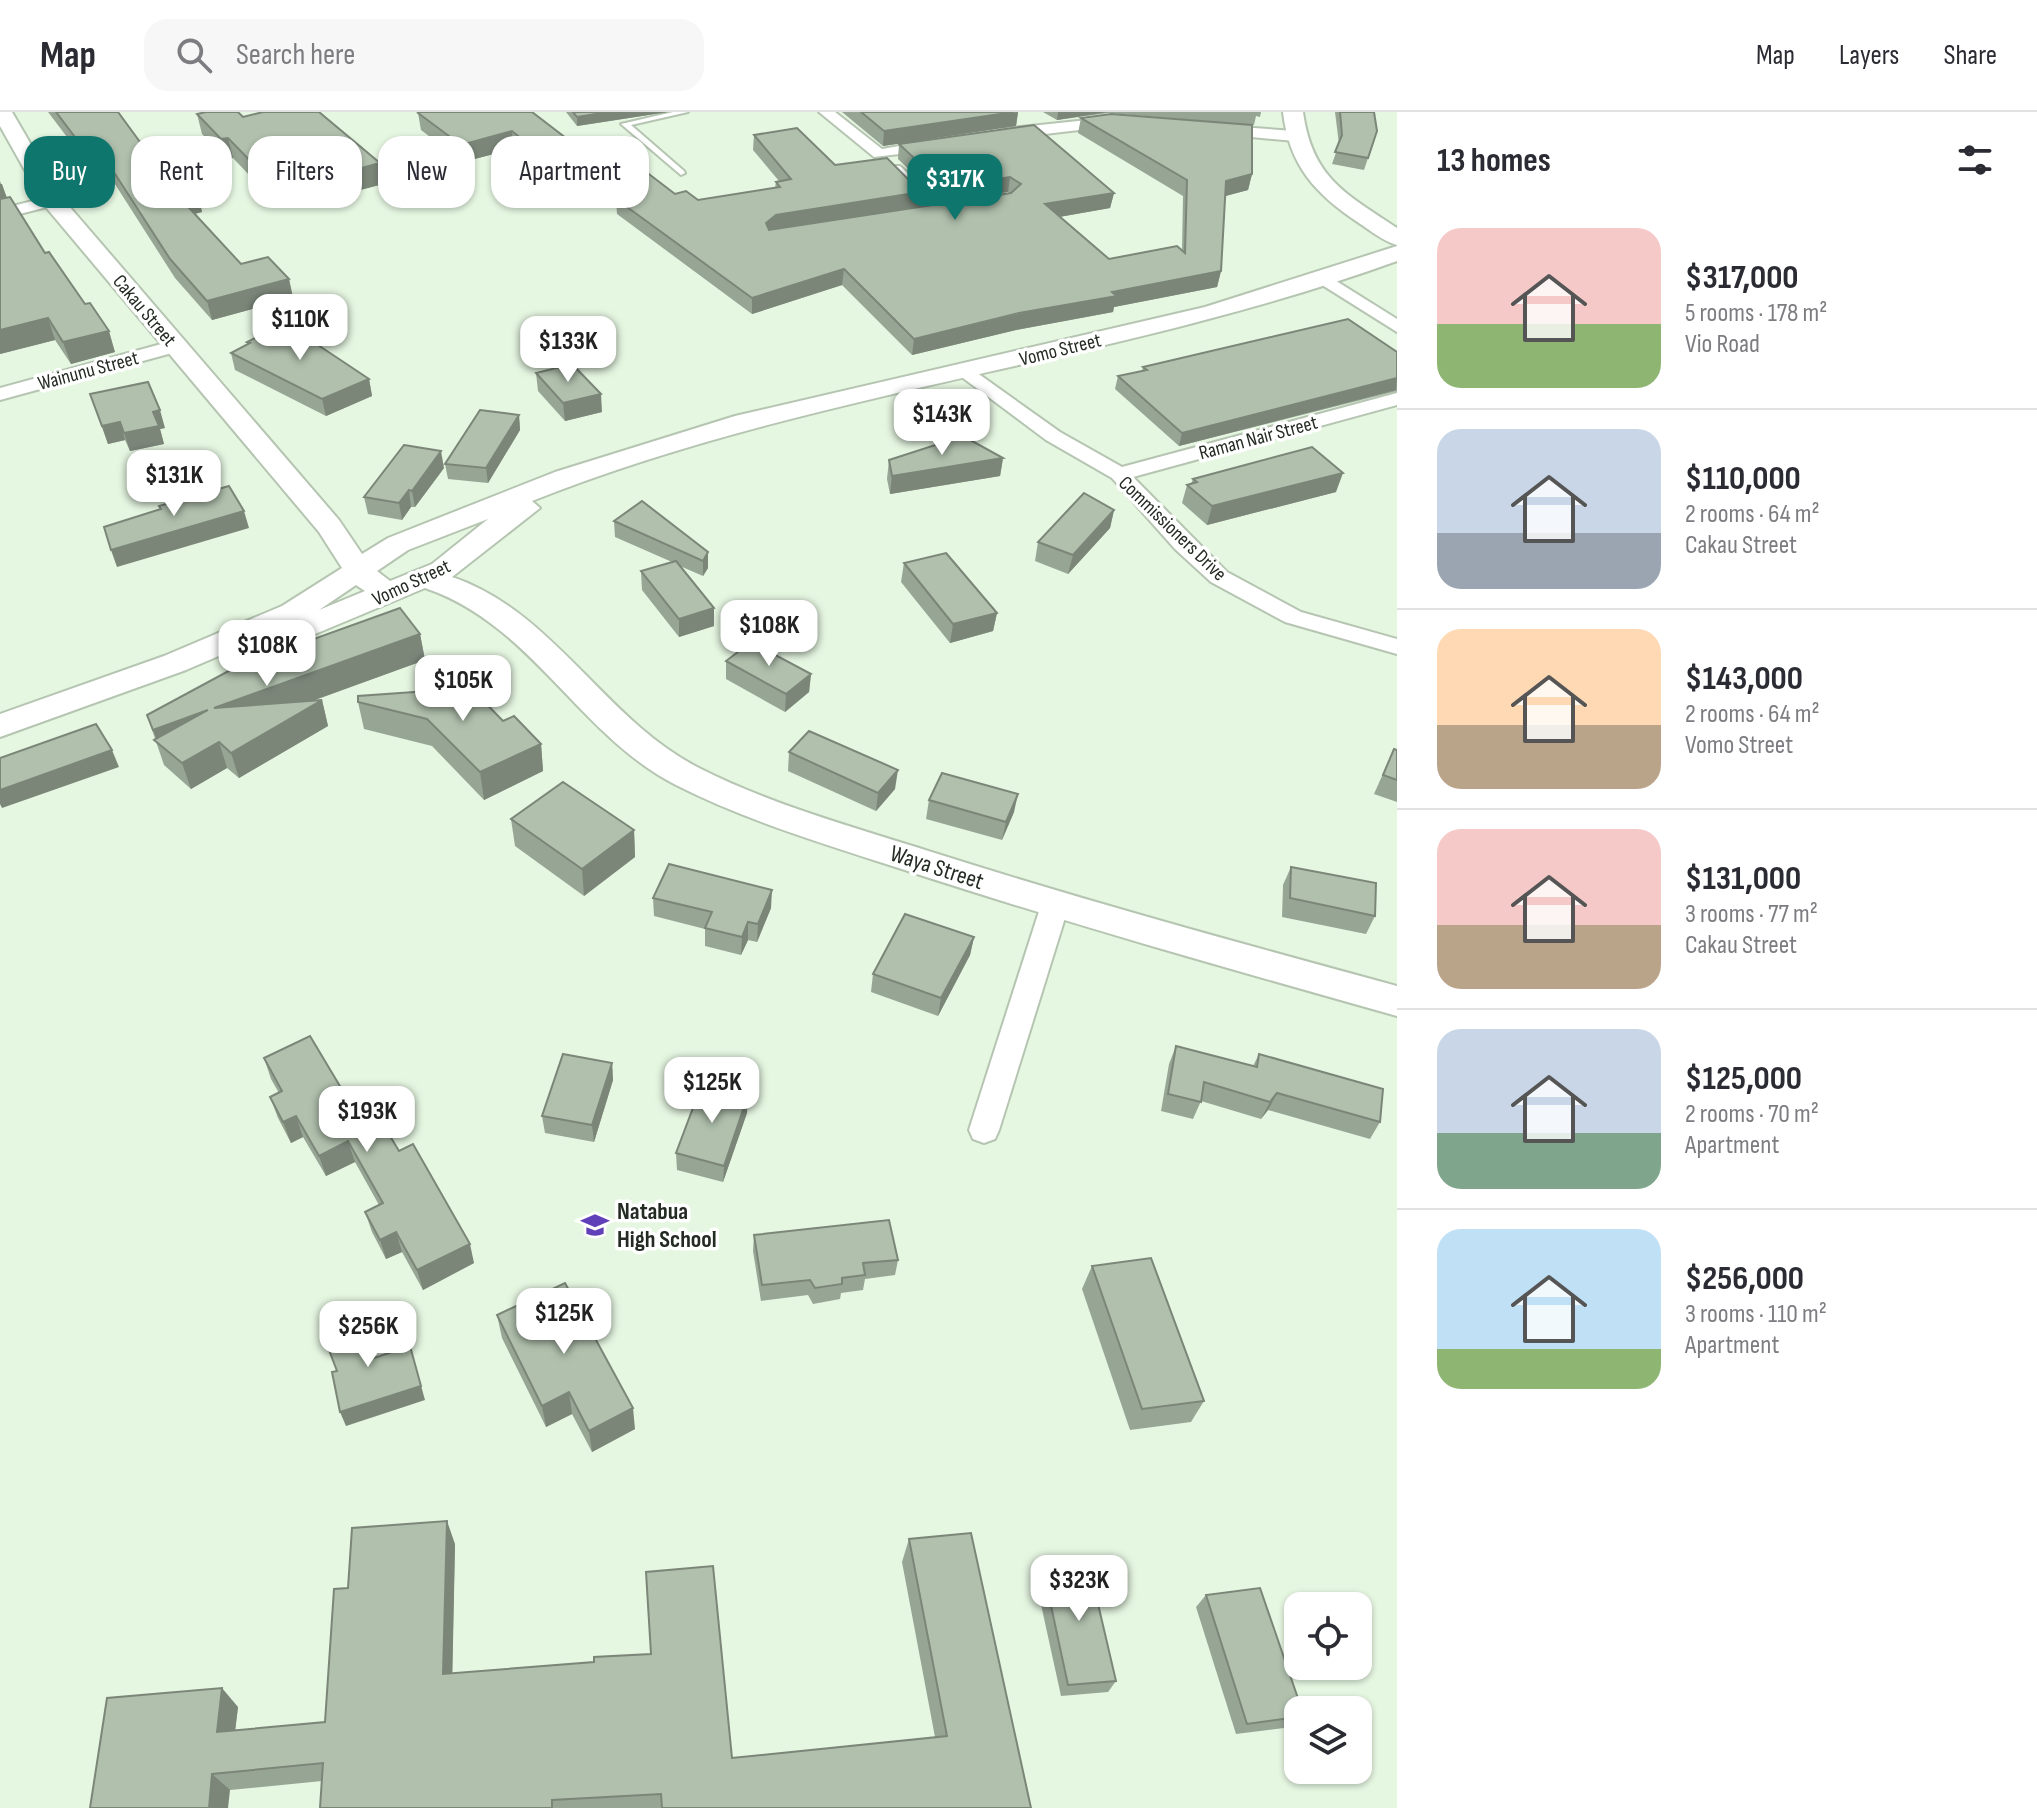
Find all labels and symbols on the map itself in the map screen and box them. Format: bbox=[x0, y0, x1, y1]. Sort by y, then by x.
pin: $317K bbox=[899, 154, 1011, 222]
street label: Cakau Street bbox=[107, 270, 181, 351]
pin: $110K bbox=[244, 294, 356, 362]
pin: $133K bbox=[512, 316, 624, 384]
street label: Vomo Street bbox=[1017, 328, 1104, 372]
street label: Wainunu Street bbox=[35, 346, 141, 396]
pin: $143K bbox=[886, 389, 998, 457]
street label: Raman Nair Street bbox=[1196, 411, 1320, 465]
pin: $131K bbox=[118, 450, 230, 518]
street label: Commissioners Drive bbox=[1113, 471, 1231, 586]
street label: Vomo Street bbox=[369, 554, 454, 611]
pin: $108K bbox=[713, 600, 825, 668]
pin: $108K bbox=[211, 620, 323, 688]
pin: $105K bbox=[407, 655, 519, 723]
street label: Waya Street bbox=[886, 839, 987, 896]
pin: $125K bbox=[656, 1057, 768, 1125]
pin: $193K bbox=[311, 1086, 423, 1154]
place label: Natabua High School bbox=[617, 1197, 717, 1254]
school or university icon: Natabua High School bbox=[580, 1210, 610, 1240]
pin: $125K bbox=[508, 1288, 620, 1356]
pin: $256K bbox=[312, 1301, 424, 1369]
pin: $323K bbox=[1023, 1555, 1135, 1623]

